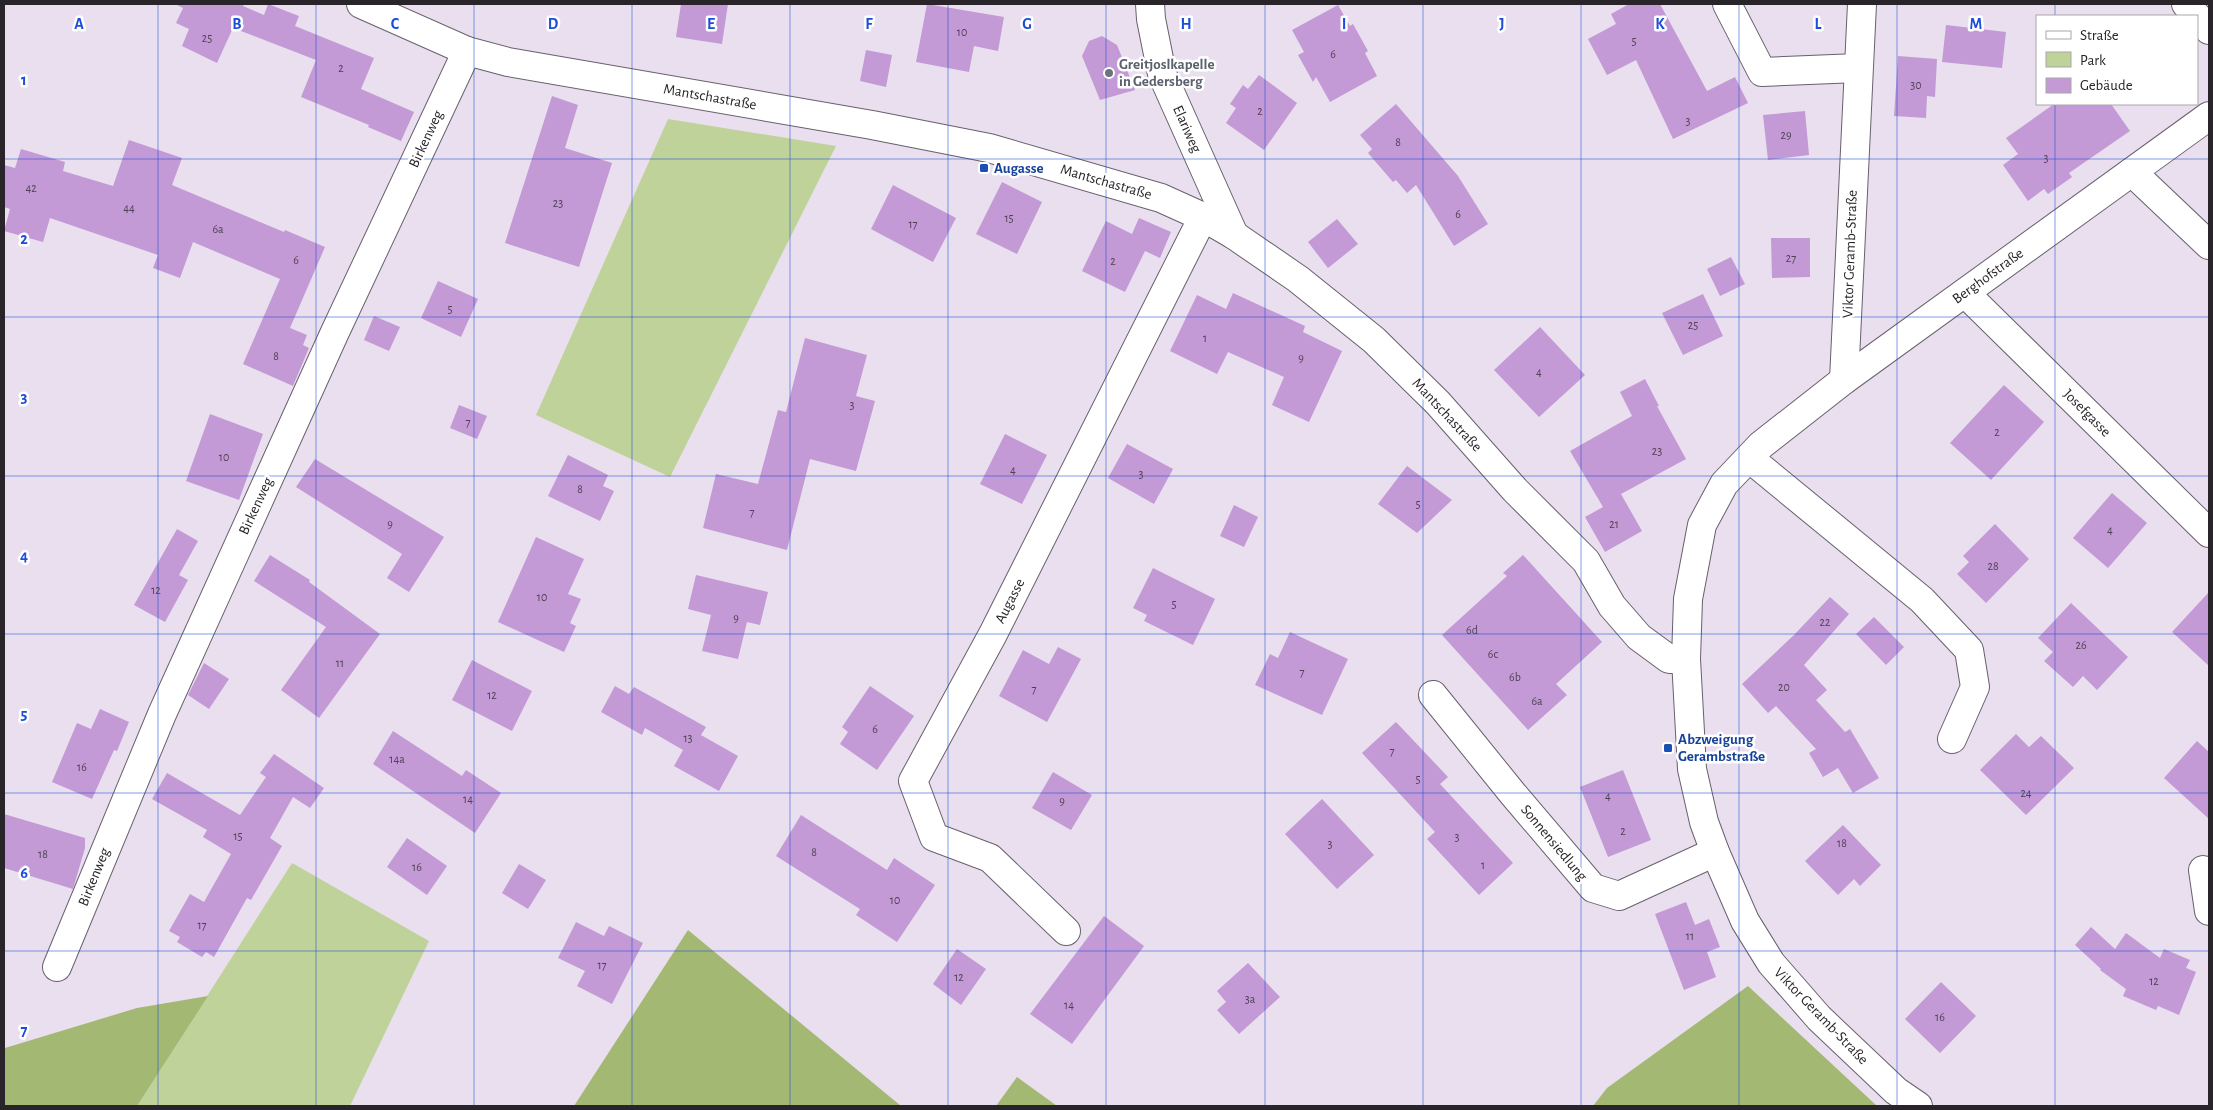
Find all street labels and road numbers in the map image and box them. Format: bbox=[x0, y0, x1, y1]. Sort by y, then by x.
street label: Mantschastraße bbox=[662, 81, 758, 113]
street label: Elariweg bbox=[1170, 103, 1204, 156]
street label: Birkenweg bbox=[406, 107, 446, 170]
street label: Mantschastraße bbox=[1059, 162, 1153, 202]
street label: Viktor Geramb-Straße bbox=[1840, 190, 1860, 318]
street label: Berghofstraße bbox=[1950, 245, 2026, 307]
street label: Mantschastraße bbox=[1409, 375, 1485, 455]
street label: Josefgasse bbox=[2060, 386, 2114, 440]
street label: Birkenweg bbox=[236, 474, 276, 537]
street label: Augasse bbox=[992, 576, 1028, 626]
street label: Sonnensiedlung bbox=[1518, 802, 1590, 884]
street label: Birkenweg bbox=[76, 845, 113, 908]
street label: Viktor Geramb-Straße bbox=[1771, 965, 1871, 1067]

